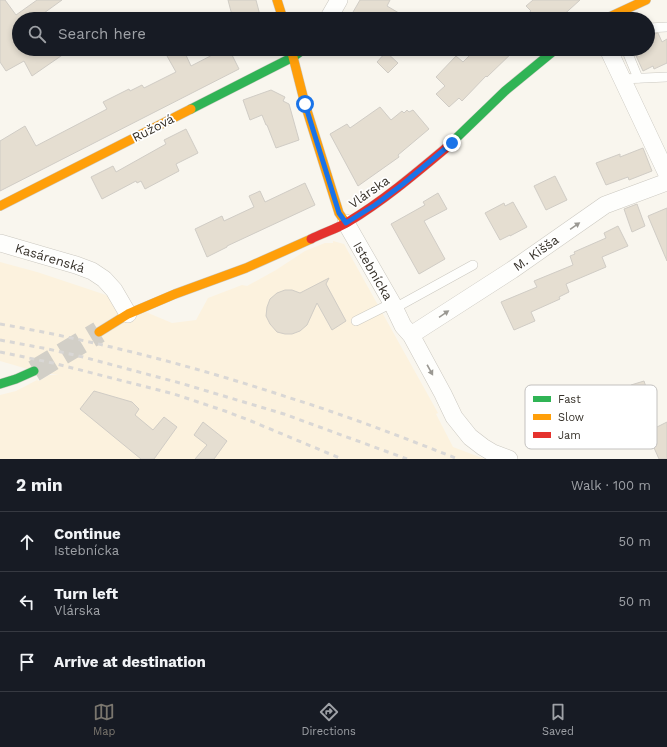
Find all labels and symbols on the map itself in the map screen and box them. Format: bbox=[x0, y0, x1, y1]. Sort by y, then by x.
route start bbox=[296, 95, 314, 113]
street label: Ružová bbox=[129, 111, 177, 145]
route end bbox=[443, 134, 461, 152]
street label: Vlárska bbox=[346, 172, 393, 211]
one-way arrow bbox=[570, 222, 580, 230]
street label: M. Kišša bbox=[510, 232, 562, 274]
street label: Istebnícka bbox=[350, 239, 396, 303]
street label: Kasárenská bbox=[13, 240, 87, 276]
one-way arrow bbox=[439, 310, 449, 318]
one-way arrow bbox=[426, 364, 433, 375]
legend bbox=[525, 385, 657, 449]
text: Fast bbox=[558, 393, 581, 406]
text: Slow bbox=[558, 411, 584, 424]
text: Jam bbox=[558, 429, 581, 442]

